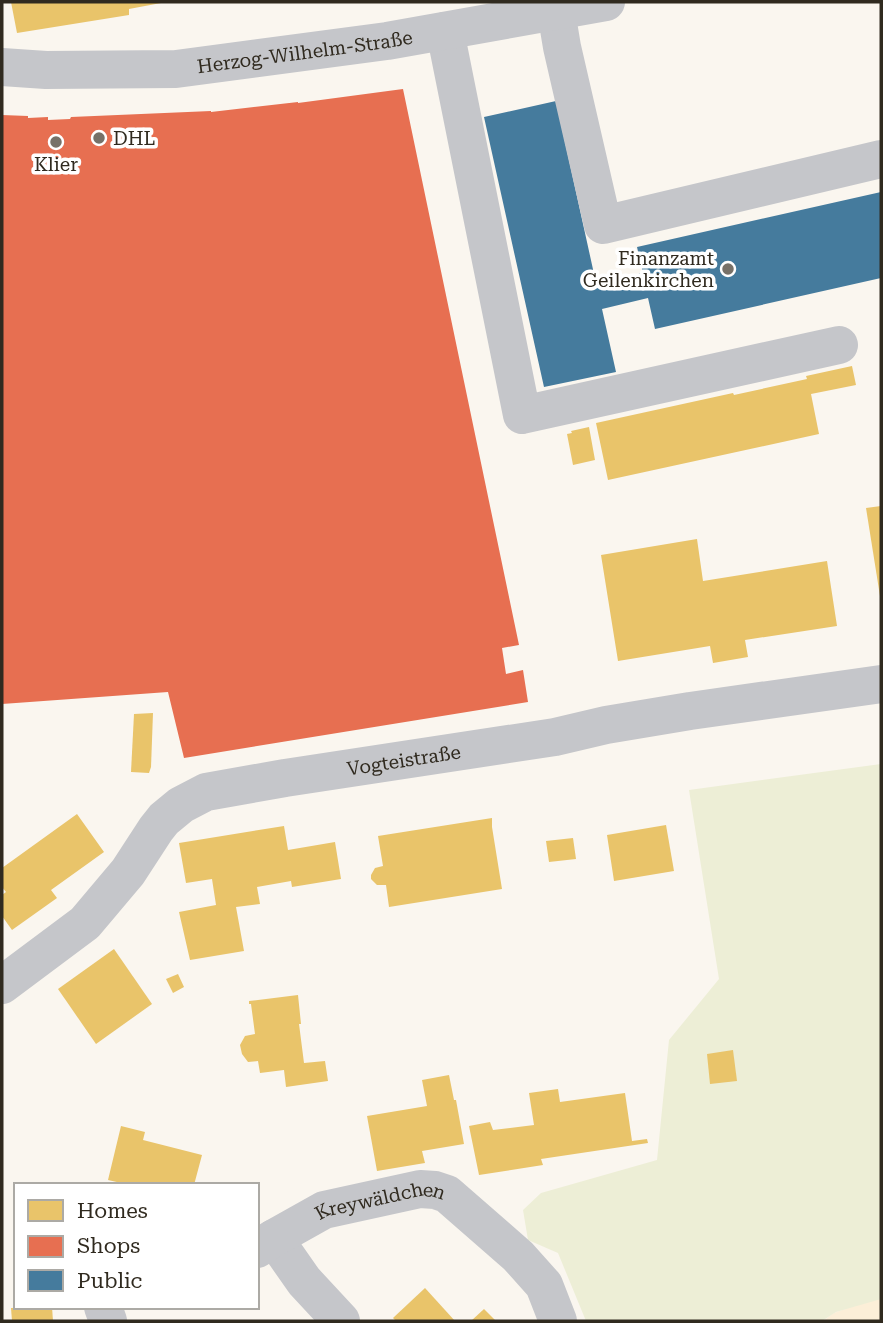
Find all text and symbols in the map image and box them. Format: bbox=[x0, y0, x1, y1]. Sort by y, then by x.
street label: Herzog-Wilhelm-Straße bbox=[195, 25, 414, 78]
place label: DHL bbox=[113, 127, 155, 150]
marker: DHL bbox=[91, 130, 107, 146]
marker: Klier bbox=[48, 134, 64, 150]
place label: Klier bbox=[34, 153, 78, 176]
place label: Finanzamt Geilenkirchen bbox=[583, 247, 714, 292]
marker: Finanzamt Geilenkirchen bbox=[720, 261, 736, 277]
street label: Vogteistraße bbox=[345, 740, 462, 780]
street label: Kreywäldchen bbox=[311, 1177, 449, 1224]
legend bbox=[14, 1183, 259, 1309]
text: Homes bbox=[77, 1199, 148, 1223]
text: Shops bbox=[77, 1234, 140, 1258]
text: Public bbox=[77, 1269, 143, 1293]

